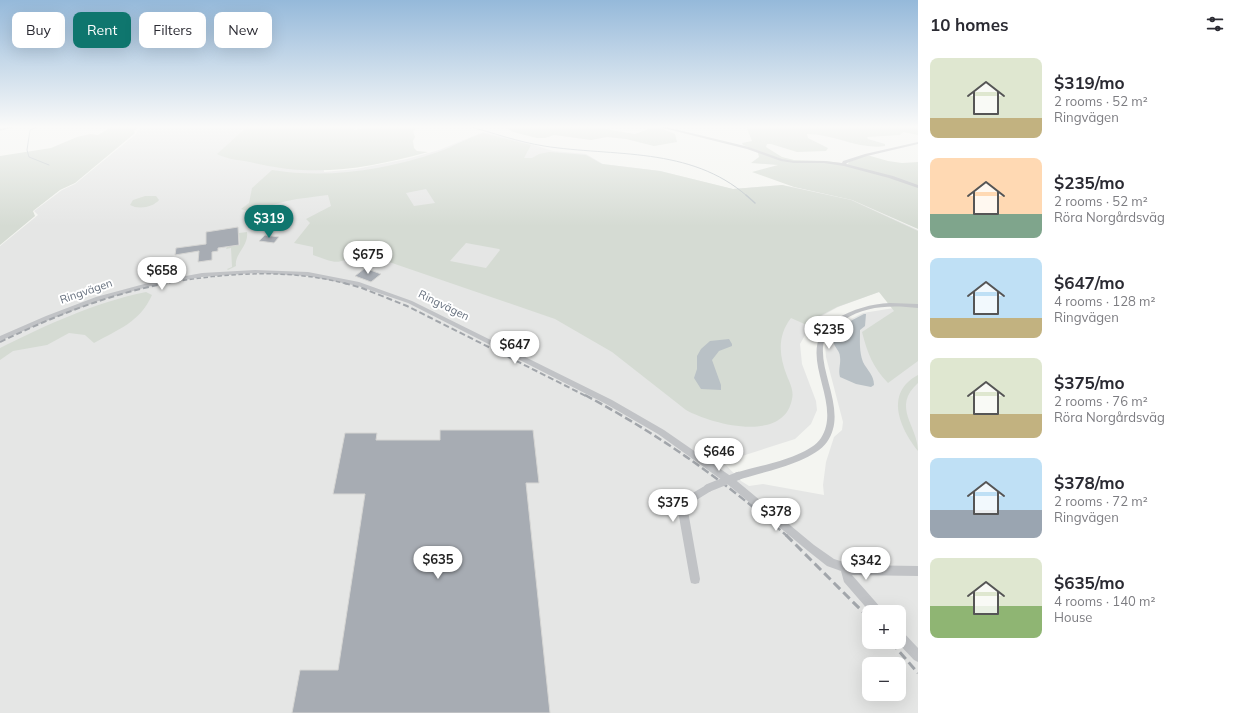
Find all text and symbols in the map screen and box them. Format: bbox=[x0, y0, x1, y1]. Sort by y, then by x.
chip: Buy bbox=[12, 12, 65, 48]
chip: Rent bbox=[73, 12, 131, 48]
chip: Filters bbox=[139, 12, 206, 48]
chip: New bbox=[214, 12, 272, 48]
icon: filters bbox=[1204, 13, 1226, 35]
text: 10 homes bbox=[930, 14, 1009, 35]
text: $319/mo bbox=[1054, 72, 1125, 93]
icon: home bbox=[962, 74, 1010, 122]
text: 2 rooms · 52 m² bbox=[1054, 93, 1148, 109]
text: Ringvägen bbox=[1054, 109, 1119, 125]
text: $235/mo bbox=[1054, 172, 1125, 193]
icon: home bbox=[962, 174, 1010, 222]
text: 2 rooms · 52 m² bbox=[1054, 193, 1148, 209]
pin: $319 bbox=[245, 205, 293, 239]
text: Röra Norgårdsväg bbox=[1054, 209, 1165, 225]
text: $319 bbox=[253, 210, 285, 226]
pin: $675 bbox=[344, 241, 392, 275]
text: $675 bbox=[352, 246, 384, 262]
pin: $658 bbox=[138, 257, 186, 291]
text: $658 bbox=[146, 262, 178, 278]
text: $647/mo bbox=[1054, 272, 1125, 293]
icon: home bbox=[962, 274, 1010, 322]
street label: Ringvägen bbox=[58, 275, 114, 307]
street label: Ringvägen bbox=[416, 287, 472, 323]
text: 4 rooms · 128 m² bbox=[1054, 293, 1155, 309]
text: Ringvägen bbox=[1054, 309, 1119, 325]
pin: $235 bbox=[805, 316, 853, 350]
text: $235 bbox=[813, 321, 845, 337]
pin: $647 bbox=[491, 331, 539, 365]
text: $647 bbox=[499, 336, 531, 352]
text: $375/mo bbox=[1054, 372, 1125, 393]
icon: home bbox=[962, 374, 1010, 422]
text: 2 rooms · 76 m² bbox=[1054, 393, 1148, 409]
text: Röra Norgårdsväg bbox=[1054, 409, 1165, 425]
pin: $646 bbox=[695, 438, 743, 472]
text: $646 bbox=[703, 443, 735, 459]
text: $378/mo bbox=[1054, 472, 1125, 493]
icon: home bbox=[962, 474, 1010, 522]
pin: $375 bbox=[649, 489, 697, 523]
text: 2 rooms · 72 m² bbox=[1054, 493, 1148, 509]
text: $375 bbox=[657, 494, 689, 510]
pin: $378 bbox=[752, 498, 800, 532]
text: $378 bbox=[760, 503, 792, 519]
text: Ringvägen bbox=[1054, 509, 1119, 525]
pin: $635 bbox=[414, 546, 462, 580]
pin: $342 bbox=[842, 547, 890, 581]
text: $635 bbox=[422, 551, 454, 567]
text: $342 bbox=[850, 552, 882, 568]
text: $635/mo bbox=[1054, 572, 1125, 593]
icon: home bbox=[962, 574, 1010, 622]
text: 4 rooms · 140 m² bbox=[1054, 593, 1155, 609]
map controls bbox=[862, 605, 906, 701]
button: + bbox=[862, 605, 906, 649]
text: House bbox=[1054, 609, 1092, 625]
button: − bbox=[862, 657, 906, 701]

